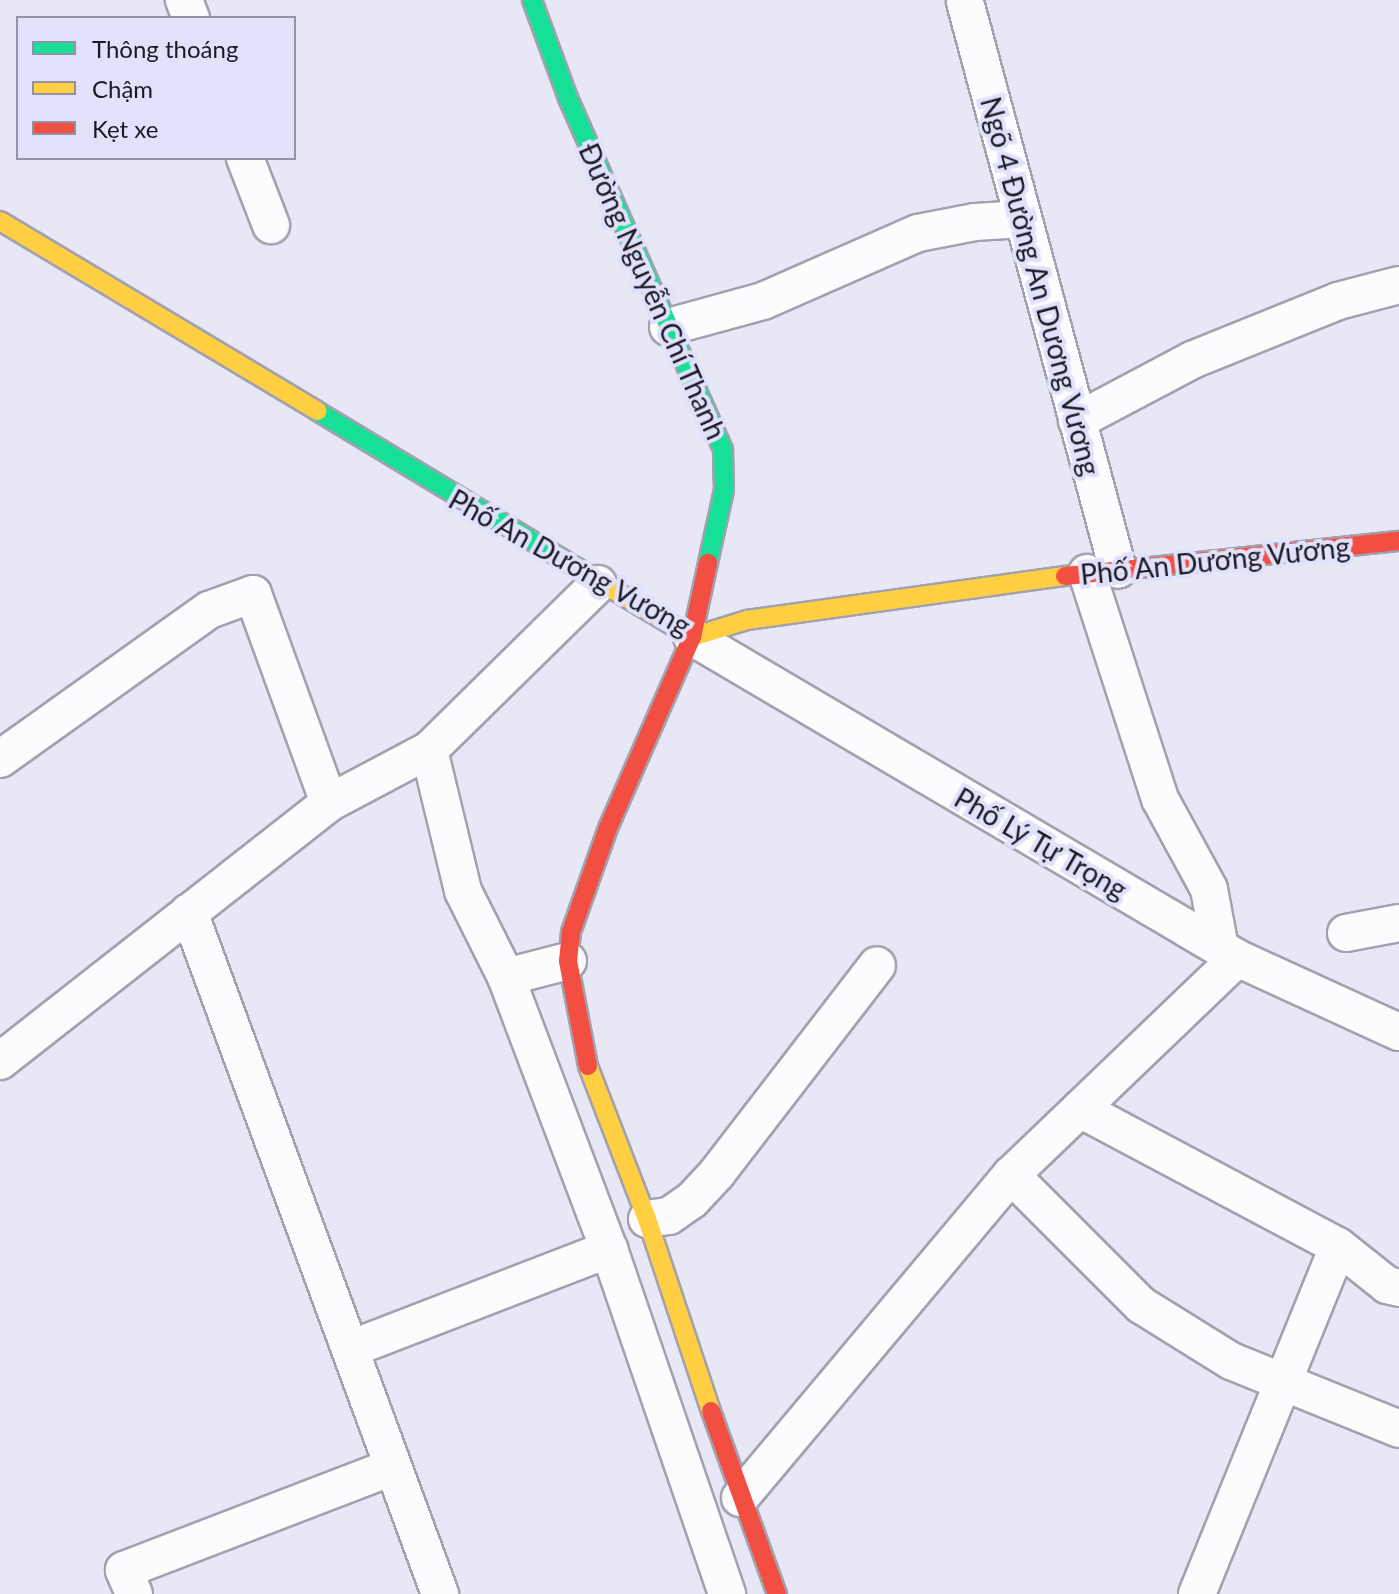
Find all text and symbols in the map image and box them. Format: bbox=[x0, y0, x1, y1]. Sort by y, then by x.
legend bbox=[16, 16, 296, 160]
text: Thông thoáng bbox=[92, 34, 238, 63]
text: Chậm bbox=[92, 74, 153, 103]
street label: Ngõ 4 Đường An Dương Vương bbox=[974, 92, 1108, 480]
text: Kẹt xe bbox=[92, 114, 158, 143]
street label: Đường Nguyễn Chí Thanh bbox=[572, 137, 734, 445]
street label: Phố An Dương Vương bbox=[443, 481, 697, 643]
street label: Phố An Dương Vương bbox=[1078, 529, 1352, 591]
street label: Phố Lý Tự Trọng bbox=[948, 779, 1134, 907]

